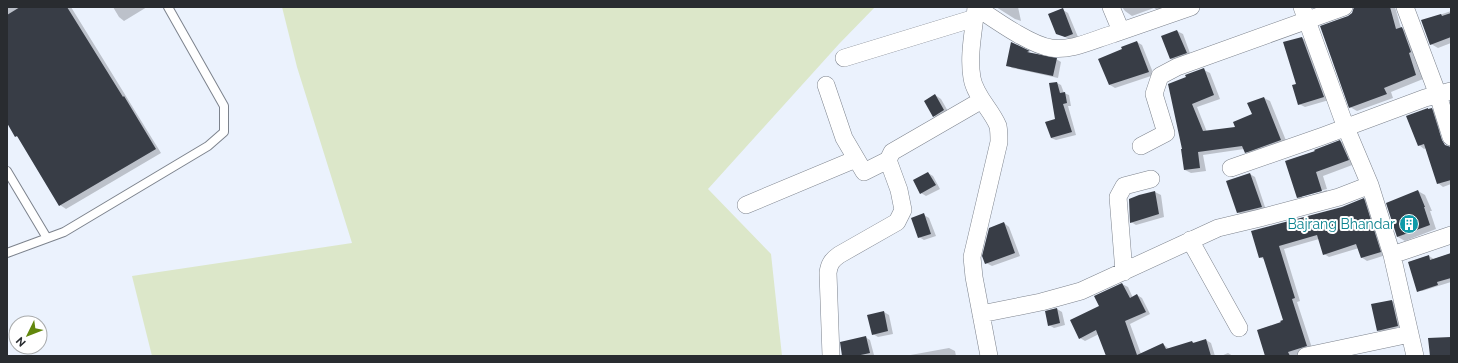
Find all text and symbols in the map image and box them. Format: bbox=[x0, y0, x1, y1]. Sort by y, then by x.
building icon: Bajrang Bhandar bbox=[1398, 213, 1420, 235]
place label: Bajrang Bhandar bbox=[1287, 216, 1395, 232]
north arrow bbox=[8, 315, 48, 355]
text: N bbox=[13, 334, 29, 349]

